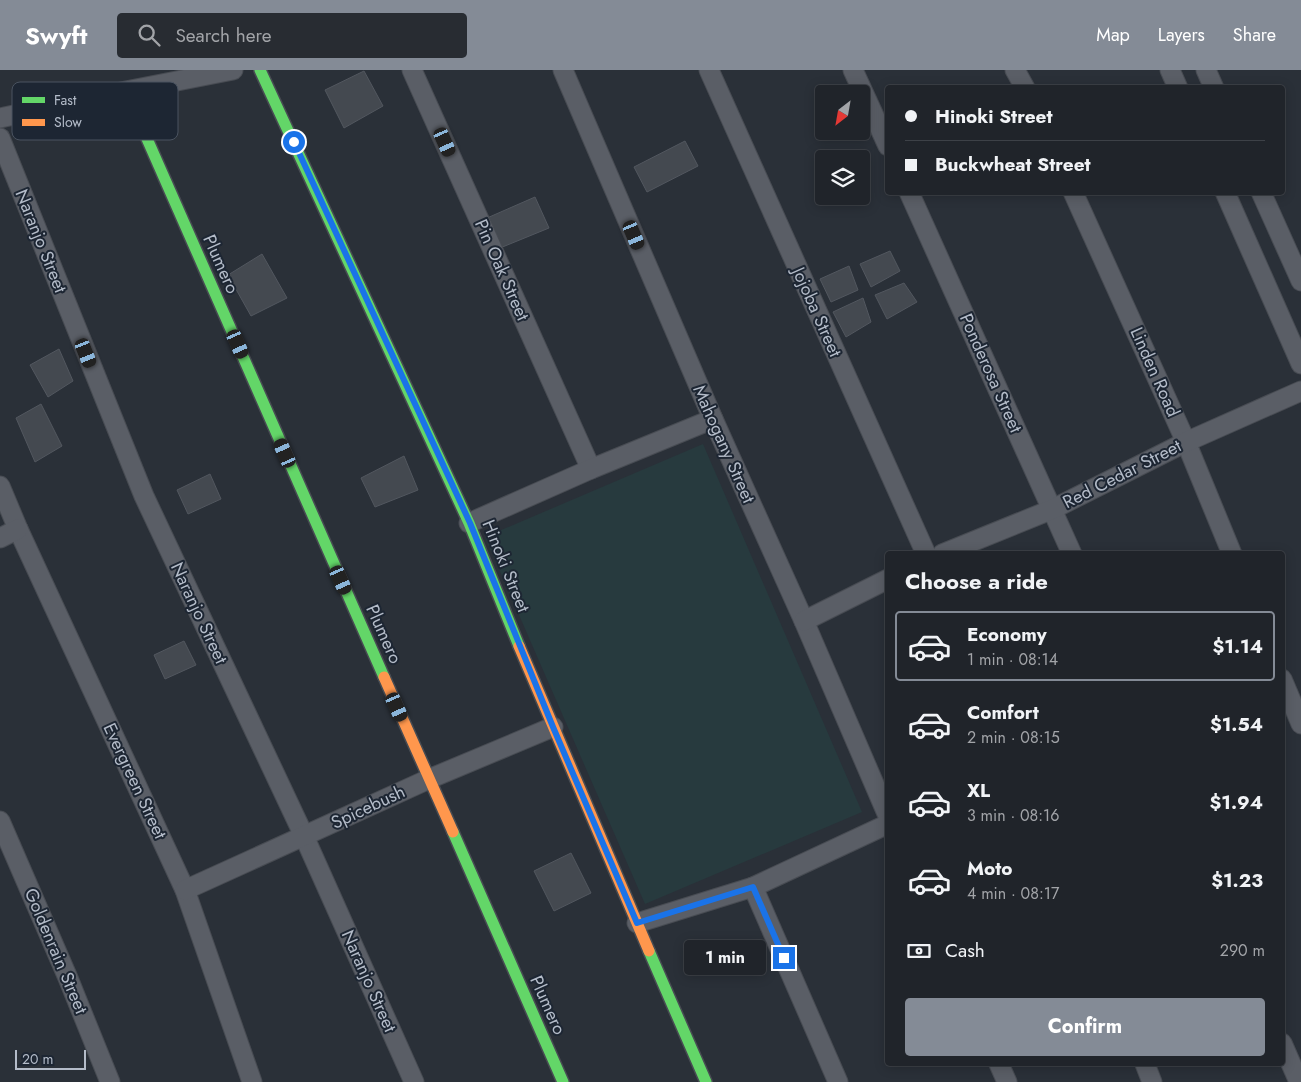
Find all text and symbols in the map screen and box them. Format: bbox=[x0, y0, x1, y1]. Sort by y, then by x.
search box bbox=[117, 13, 467, 58]
text: Swyft bbox=[25, 18, 87, 53]
icon: search bbox=[135, 21, 163, 49]
text: Search here bbox=[175, 22, 272, 49]
text: Map bbox=[1096, 22, 1130, 48]
text: Layers bbox=[1158, 22, 1205, 48]
text: Share bbox=[1233, 22, 1276, 48]
legend bbox=[12, 82, 178, 140]
north arrow bbox=[815, 85, 870, 140]
map controls bbox=[815, 85, 870, 205]
text: Fast bbox=[54, 90, 77, 110]
text: Hinoki Street bbox=[935, 103, 1052, 130]
text: Slow bbox=[54, 112, 82, 132]
car bbox=[432, 125, 457, 159]
route start bbox=[283, 131, 305, 153]
button: layers bbox=[815, 150, 870, 205]
text: Buckwheat Street bbox=[935, 151, 1091, 178]
street label: Naranjo Street bbox=[8, 185, 74, 297]
street label: Pin Oak Street bbox=[468, 215, 536, 325]
car bbox=[621, 218, 646, 252]
street label: Plumero bbox=[196, 230, 246, 298]
street label: Jojoba Street bbox=[785, 261, 849, 362]
street label: Ponderosa Street bbox=[953, 309, 1029, 437]
street label: Linden Road bbox=[1124, 323, 1186, 421]
car bbox=[225, 327, 250, 361]
car bbox=[73, 336, 98, 370]
street label: Mahogany Street bbox=[686, 381, 762, 508]
street label: Red Cedar Street bbox=[1058, 433, 1186, 515]
car bbox=[272, 436, 297, 470]
street label: Hinoki Street bbox=[476, 516, 537, 617]
street label: Naranjo Street bbox=[164, 558, 234, 669]
car bbox=[328, 563, 353, 597]
text: Choose a ride bbox=[905, 565, 1048, 597]
street label: Plumero bbox=[359, 600, 409, 668]
text: Economy bbox=[967, 621, 1047, 648]
icon: car bbox=[907, 624, 952, 669]
text: $1.14 bbox=[1212, 633, 1263, 660]
text: 1 min · 08:14 bbox=[967, 648, 1058, 671]
car bbox=[384, 690, 409, 724]
text: Comfort bbox=[967, 699, 1039, 726]
icon: car bbox=[907, 702, 952, 747]
text: $1.54 bbox=[1210, 711, 1263, 738]
street label: Evergreen Street bbox=[97, 719, 174, 844]
text: 2 min · 08:15 bbox=[967, 726, 1060, 749]
text: XL bbox=[967, 777, 990, 804]
street label: Spicebush bbox=[327, 779, 409, 835]
icon: car bbox=[907, 780, 952, 825]
text: $1.94 bbox=[1209, 789, 1263, 816]
text: 3 min · 08:16 bbox=[967, 804, 1060, 827]
text: Moto bbox=[967, 855, 1012, 882]
icon: car bbox=[907, 858, 952, 903]
text: $1.23 bbox=[1211, 867, 1263, 894]
text: 4 min · 08:17 bbox=[967, 882, 1059, 905]
street label: Goldenrain Street bbox=[18, 884, 94, 1018]
street label: Naranjo Street bbox=[335, 926, 403, 1037]
icon: cash bbox=[905, 937, 933, 965]
text: Cash bbox=[945, 937, 985, 964]
text: 290 m bbox=[1220, 939, 1265, 962]
callout: 1 min bbox=[684, 940, 766, 976]
text: 1 min bbox=[705, 946, 745, 969]
route end bbox=[773, 947, 795, 969]
street label: Plumero bbox=[523, 971, 573, 1039]
button: Confirm bbox=[905, 998, 1265, 1056]
scale bar bbox=[15, 1047, 86, 1070]
text: 20 m bbox=[22, 1049, 54, 1069]

